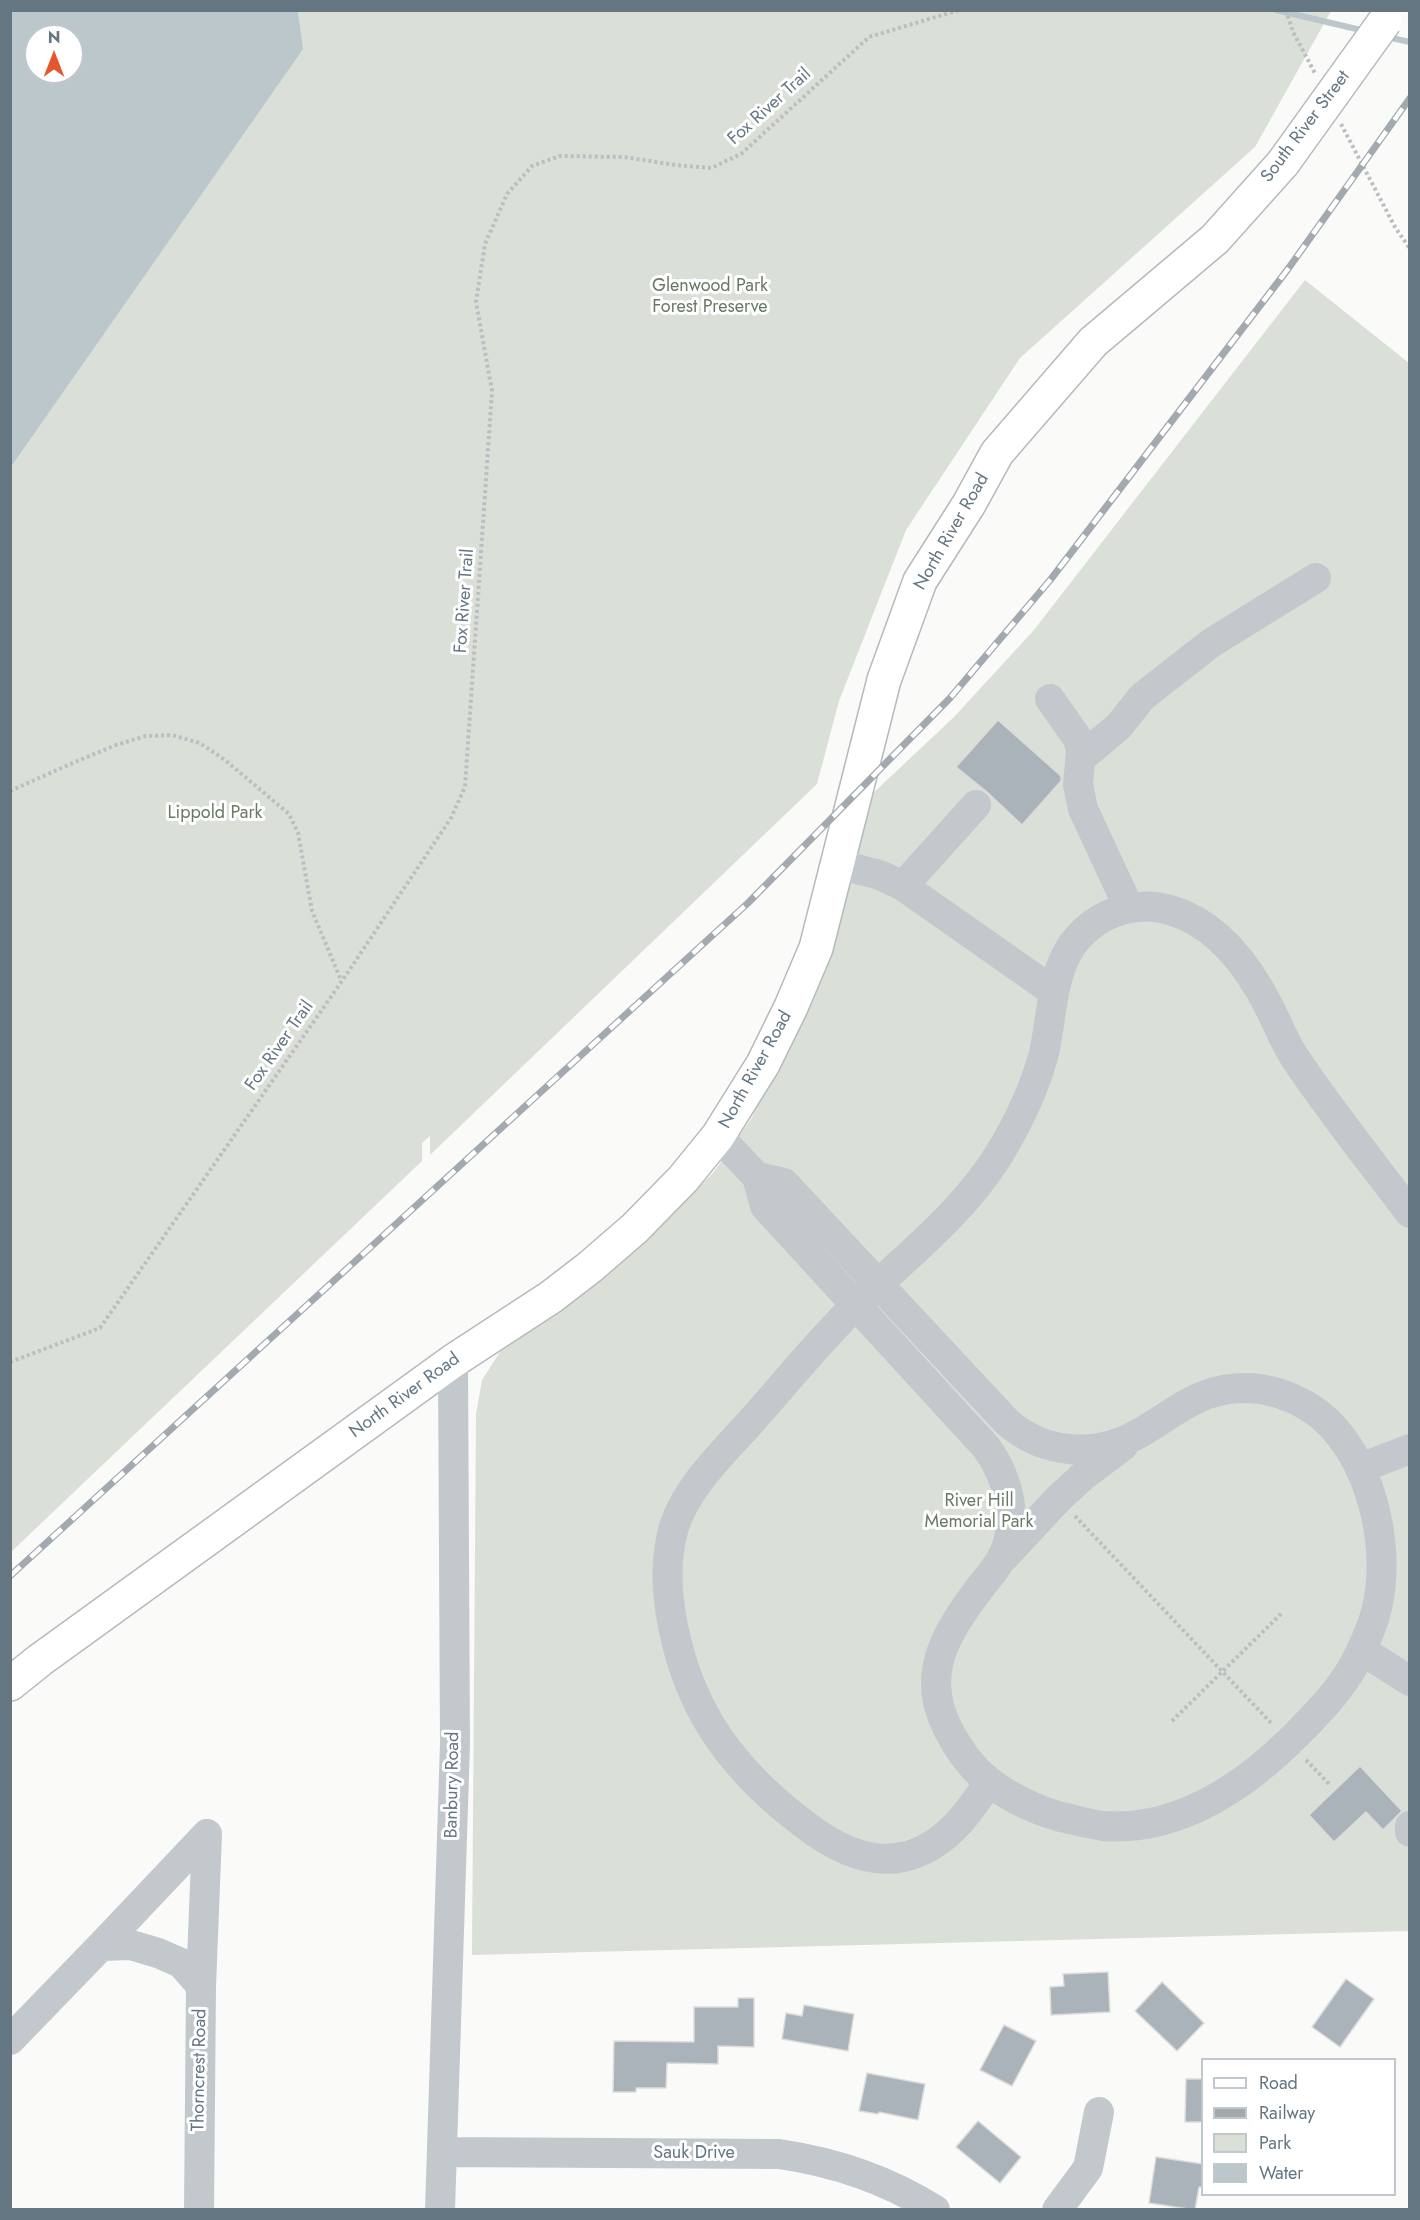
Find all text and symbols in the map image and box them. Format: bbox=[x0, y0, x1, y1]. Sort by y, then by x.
north arrow bbox=[24, 24, 84, 84]
text: N bbox=[48, 26, 60, 49]
street label: Fox River Trail bbox=[724, 64, 816, 150]
street label: South River Street bbox=[1257, 67, 1355, 187]
park label: Glenwood Park Forest Preserve bbox=[652, 276, 768, 318]
street label: North River Road bbox=[910, 470, 994, 594]
street label: Fox River Trail bbox=[451, 548, 479, 654]
park label: Lippold Park bbox=[167, 803, 263, 825]
street label: Fox River Trail bbox=[241, 997, 319, 1095]
street label: North River Road bbox=[715, 1007, 797, 1133]
street label: North River Road bbox=[346, 1349, 464, 1443]
park label: River Hill Memorial Park bbox=[925, 1491, 1033, 1534]
street label: Banbury Road bbox=[441, 1731, 465, 1839]
street label: Thorncrest Road bbox=[188, 2008, 212, 2132]
legend bbox=[1201, 2058, 1396, 2196]
text: Road bbox=[1259, 2070, 1298, 2096]
text: Railway bbox=[1259, 2100, 1315, 2126]
text: Park bbox=[1259, 2130, 1291, 2156]
street label: Sauk Drive bbox=[653, 2143, 735, 2165]
text: Water bbox=[1259, 2160, 1303, 2186]

